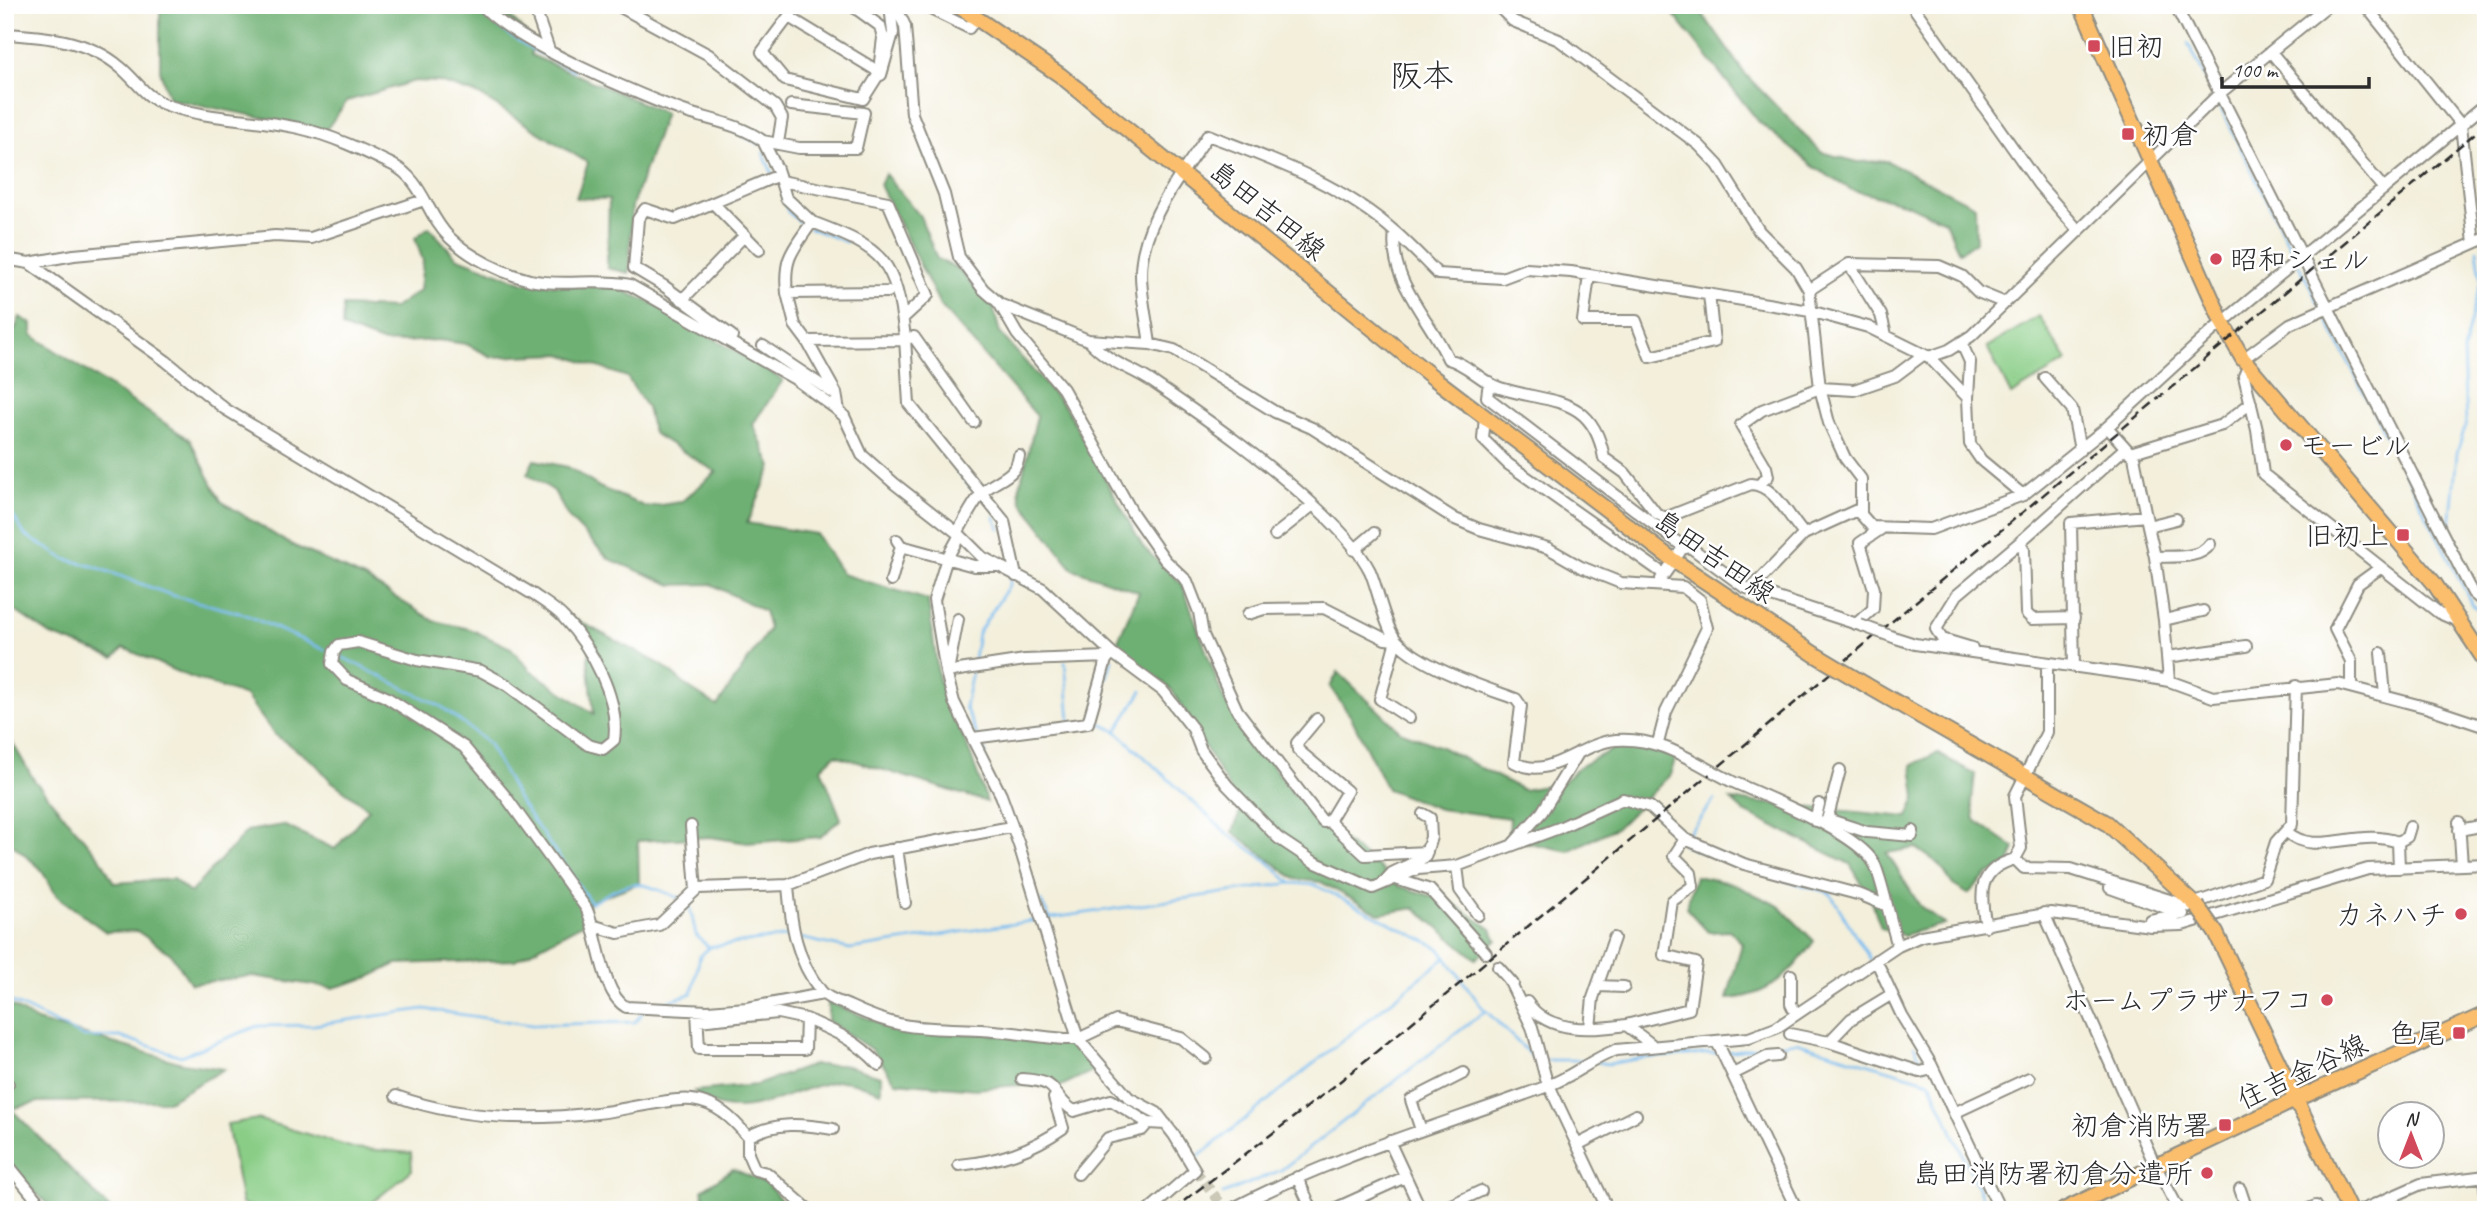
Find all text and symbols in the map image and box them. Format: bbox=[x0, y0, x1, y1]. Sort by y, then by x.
place label: 旧初 bbox=[2108, 29, 2164, 64]
marker: 旧初 bbox=[2086, 38, 2102, 54]
scale bar bbox=[2222, 46, 2368, 90]
district label: 阪本 bbox=[1390, 55, 1454, 96]
text: 100 m bbox=[2232, 57, 2279, 83]
place label: 初倉 bbox=[2142, 117, 2198, 152]
marker: 初倉 bbox=[2120, 126, 2136, 142]
street label: 島田吉田線 bbox=[1202, 153, 1333, 268]
place label: 昭和シェル bbox=[2230, 242, 2370, 277]
marker: 昭和シェル bbox=[2208, 251, 2224, 267]
place label: モービル bbox=[2300, 428, 2411, 463]
marker: モービル bbox=[2278, 437, 2294, 453]
street label: 島田吉田線 bbox=[1647, 502, 1782, 611]
place label: 旧初上 bbox=[2305, 518, 2389, 553]
marker: 旧初上 bbox=[2395, 527, 2411, 543]
place label: カネハチ bbox=[2336, 897, 2447, 932]
marker: カネハチ bbox=[2453, 906, 2469, 922]
place label: ホームプラザナフコ bbox=[2062, 983, 2313, 1018]
marker: ホームプラザナフコ bbox=[2319, 992, 2335, 1008]
place label: 色尾 bbox=[2389, 1016, 2445, 1051]
marker: 色尾 bbox=[2451, 1025, 2467, 1041]
street label: 住吉金谷線 bbox=[2231, 1026, 2373, 1117]
north arrow bbox=[2376, 1100, 2446, 1170]
text: N bbox=[2405, 1107, 2420, 1131]
place label: 初倉消防署 bbox=[2071, 1108, 2211, 1143]
marker: 初倉消防署 bbox=[2217, 1117, 2233, 1133]
place label: 島田消防署初倉分遣所 bbox=[1913, 1156, 2193, 1191]
marker: 島田消防署初倉分遣所 bbox=[2199, 1165, 2215, 1181]

